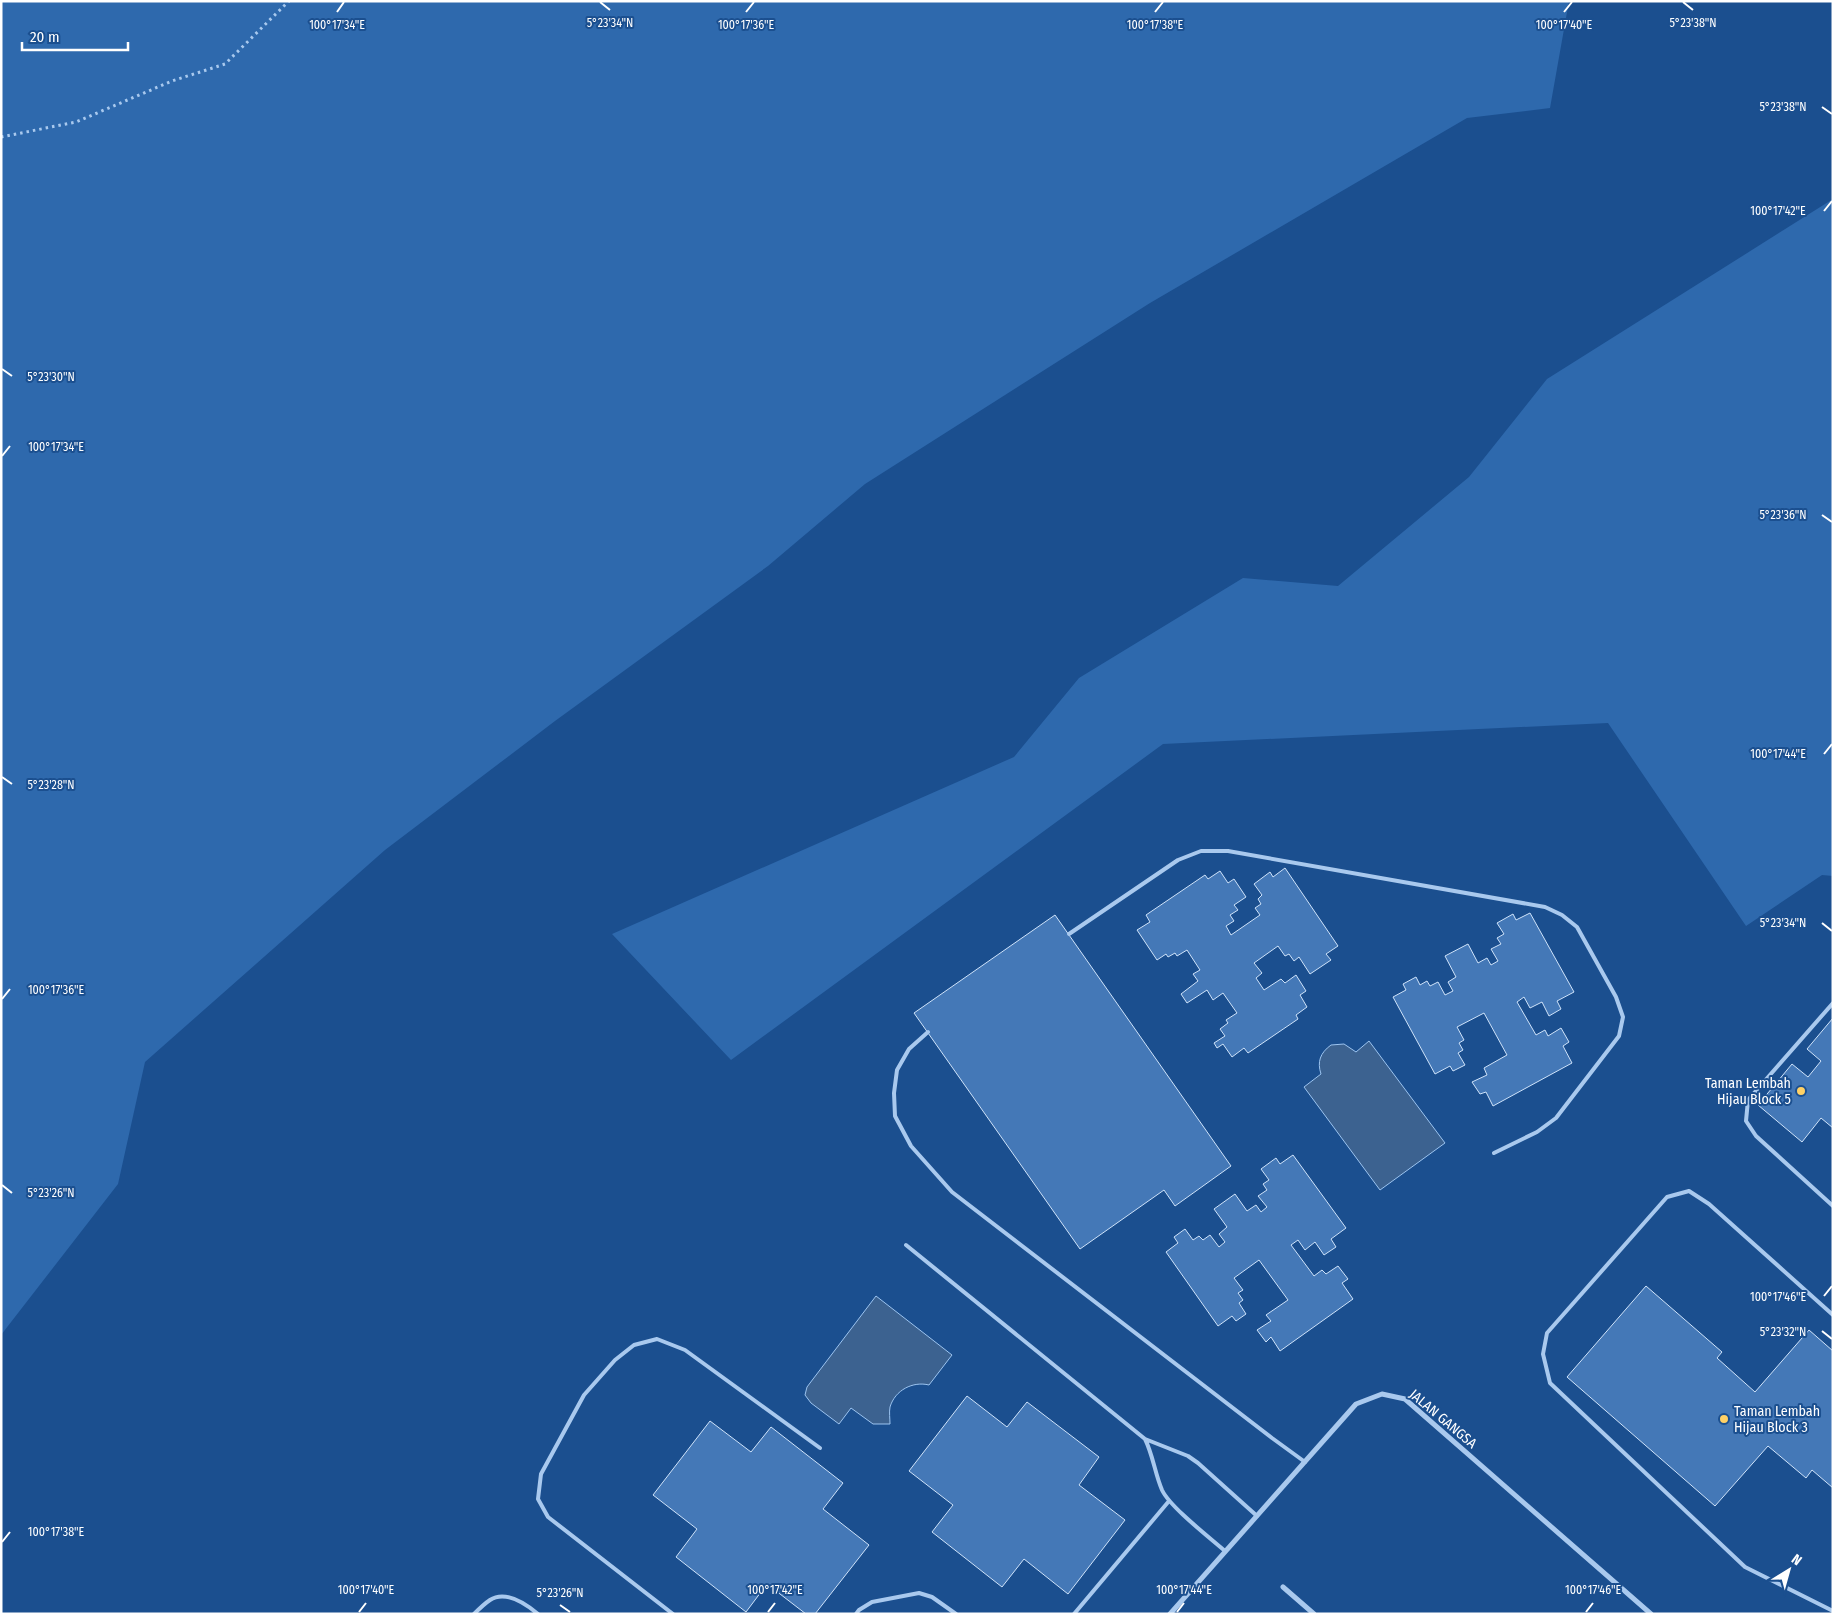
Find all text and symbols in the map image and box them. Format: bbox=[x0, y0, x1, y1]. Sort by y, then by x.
text: 5°23'34"N bbox=[587, 16, 633, 30]
text: 5°23'38"N bbox=[1669, 16, 1717, 30]
text: 100°17'34"E bbox=[309, 18, 365, 32]
text: 100°17'36"E bbox=[718, 18, 774, 32]
text: 100°17'38"E bbox=[1127, 18, 1184, 32]
text: 100°17'40"E bbox=[1536, 18, 1593, 32]
scale bar bbox=[22, 20, 129, 52]
text: 20 m bbox=[30, 28, 60, 46]
text: 5°23'38"N bbox=[1759, 100, 1807, 114]
text: 100°17'42"E bbox=[1750, 204, 1806, 218]
text: 5°23'30"N bbox=[27, 370, 75, 384]
text: 100°17'34"E bbox=[28, 440, 84, 454]
text: 5°23'36"N bbox=[1759, 508, 1807, 522]
text: 100°17'44"E bbox=[1750, 747, 1806, 761]
text: 5°23'28"N bbox=[27, 778, 75, 792]
text: 5°23'34"N bbox=[1760, 916, 1806, 930]
text: 100°17'36"E bbox=[28, 983, 84, 997]
place label: Taman Lembah Hijau Block 5 bbox=[1705, 1075, 1791, 1108]
marker: Taman Lembah Hijau Block 5 bbox=[1795, 1085, 1807, 1097]
text: 5°23'26"N bbox=[28, 1186, 74, 1200]
text: 100°17'46"E bbox=[1750, 1290, 1806, 1304]
text: 5°23'32"N bbox=[1760, 1325, 1806, 1339]
street label: JALAN GANGSA bbox=[1406, 1386, 1481, 1452]
place label: Taman Lembah Hijau Block 3 bbox=[1734, 1403, 1820, 1436]
marker: Taman Lembah Hijau Block 3 bbox=[1718, 1413, 1730, 1425]
text: 100°17'38"E bbox=[28, 1525, 85, 1539]
north arrow bbox=[1764, 1545, 1814, 1595]
text: N bbox=[1788, 1551, 1805, 1569]
text: 100°17'40"E bbox=[338, 1583, 395, 1597]
text: 100°17'42"E bbox=[747, 1583, 803, 1597]
text: 100°17'44"E bbox=[1156, 1583, 1212, 1597]
text: 100°17'46"E bbox=[1565, 1583, 1621, 1597]
text: 5°23'26"N bbox=[537, 1586, 583, 1600]

